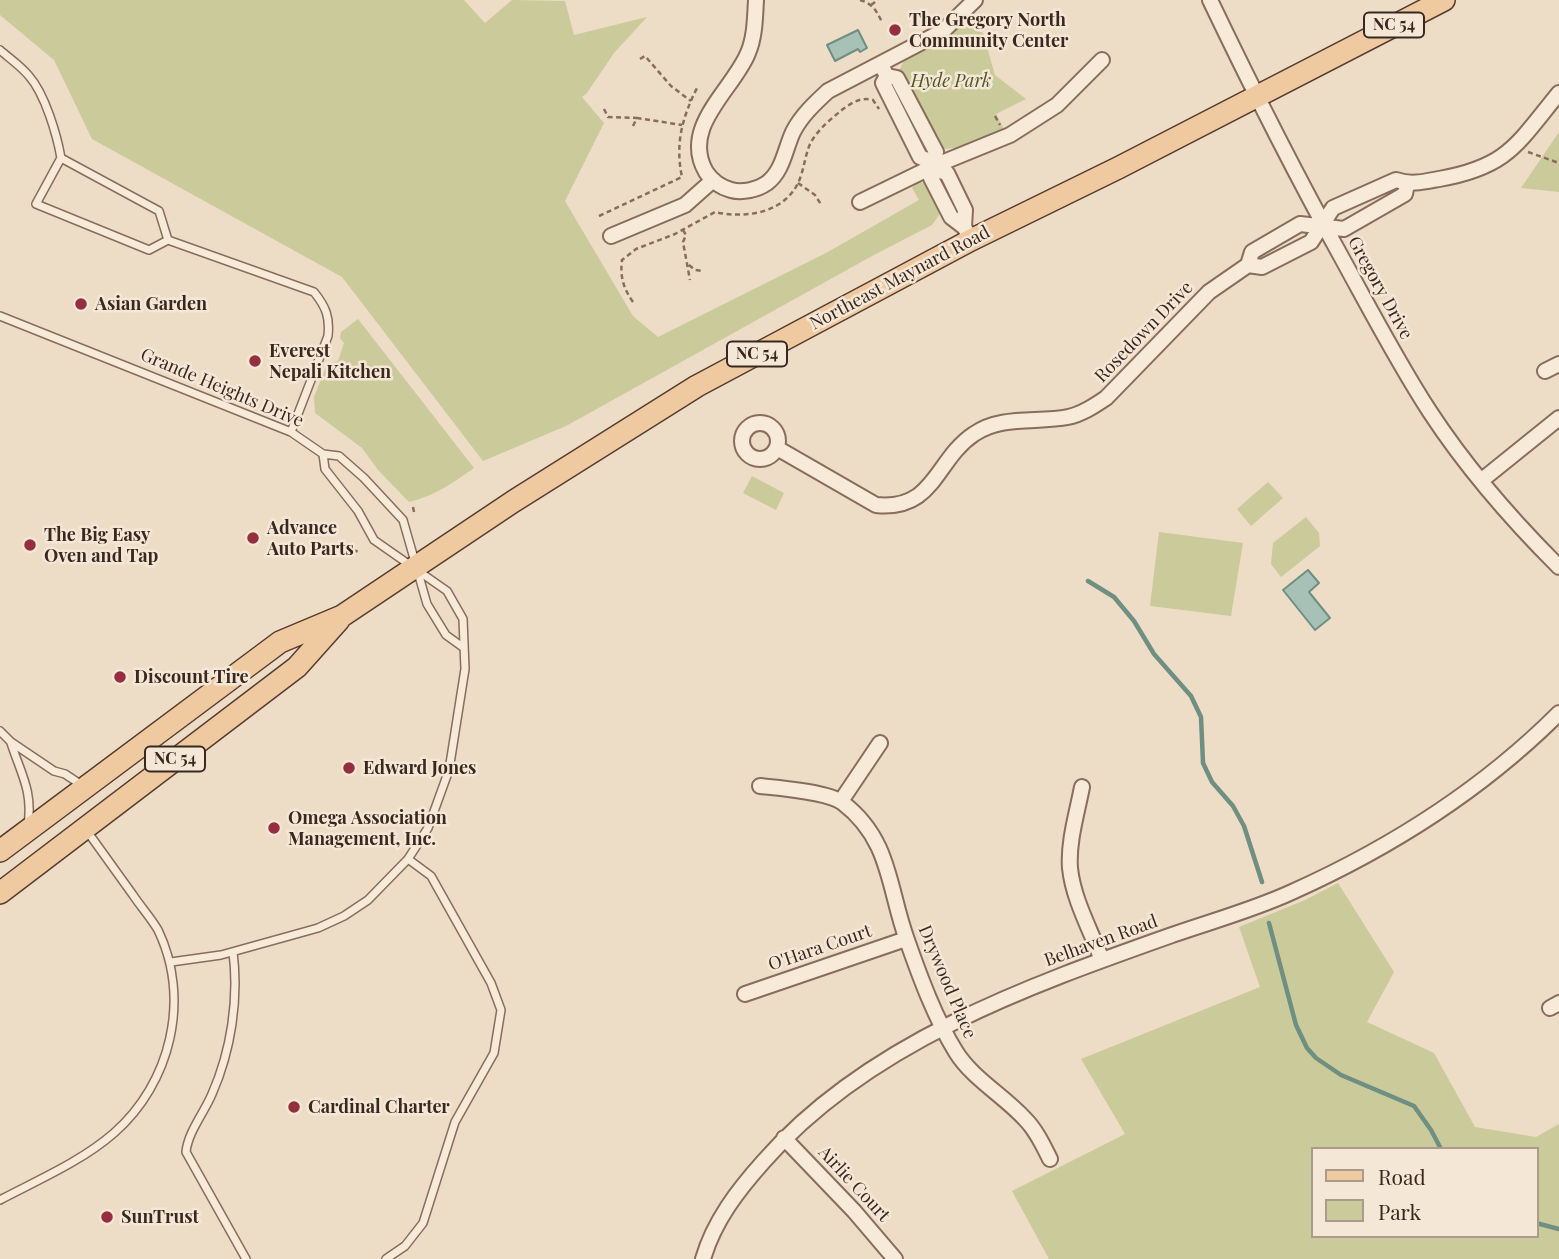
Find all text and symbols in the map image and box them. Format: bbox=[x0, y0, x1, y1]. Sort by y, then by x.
place label: The Gregory North Community Center bbox=[909, 9, 1068, 52]
road number: NC 54 bbox=[1364, 13, 1424, 38]
marker: The Gregory North Community Center bbox=[887, 22, 903, 38]
park label: Hyde Park bbox=[911, 70, 991, 92]
street label: Northeast Maynard Road bbox=[806, 221, 994, 335]
street label: Gregory Drive bbox=[1343, 233, 1417, 343]
street label: Rosedown Drive bbox=[1090, 277, 1198, 387]
place label: Asian Garden bbox=[95, 293, 207, 315]
marker: Asian Garden bbox=[73, 296, 89, 312]
place label: Everest Nepali Kitchen bbox=[269, 340, 391, 382]
road number: NC 54 bbox=[727, 342, 787, 366]
street label: Grande Heights Drive bbox=[137, 344, 307, 432]
marker: Everest Nepali Kitchen bbox=[247, 353, 263, 369]
place label: Advance Auto Parts bbox=[267, 517, 354, 560]
place label: The Big Easy Oven and Tap bbox=[44, 524, 158, 566]
marker: Advance Auto Parts bbox=[245, 530, 261, 546]
marker: The Big Easy Oven and Tap bbox=[22, 537, 38, 553]
place label: Discount Tire bbox=[134, 666, 248, 688]
marker: Discount Tire bbox=[112, 669, 128, 685]
road number: NC 54 bbox=[145, 746, 205, 772]
place label: Edward Jones bbox=[363, 757, 476, 779]
marker: Edward Jones bbox=[341, 760, 357, 776]
place label: Omega Association Management, Inc. bbox=[288, 807, 447, 850]
marker: Omega Association Management, Inc. bbox=[266, 820, 282, 836]
street label: Belhaven Road bbox=[1041, 911, 1161, 971]
street label: O'Hara Court bbox=[766, 920, 874, 976]
street label: Drywood Place bbox=[913, 922, 981, 1042]
place label: Cardinal Charter bbox=[308, 1096, 450, 1118]
marker: Cardinal Charter bbox=[286, 1099, 302, 1115]
street label: Airlie Court bbox=[814, 1142, 894, 1226]
legend bbox=[1310, 1147, 1538, 1238]
text: Road bbox=[1378, 1162, 1426, 1190]
text: Park bbox=[1378, 1197, 1421, 1225]
place label: SunTrust bbox=[121, 1206, 199, 1228]
marker: SunTrust bbox=[99, 1209, 115, 1225]

